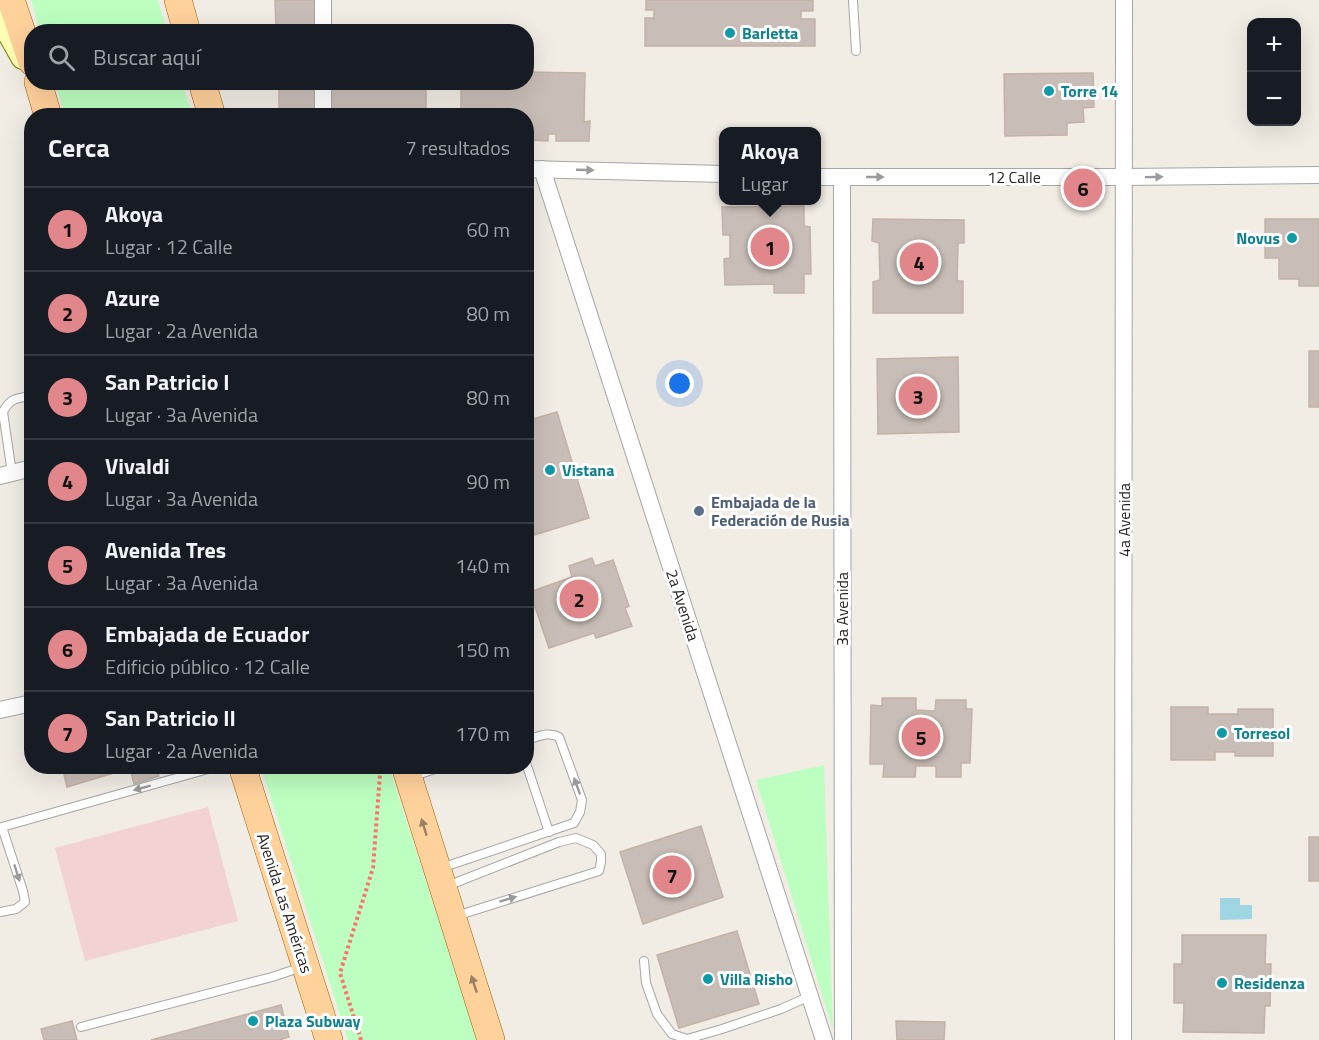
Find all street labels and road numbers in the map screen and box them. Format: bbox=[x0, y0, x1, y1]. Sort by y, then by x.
street label: 12 Calle bbox=[987, 165, 1041, 189]
street label: 4a Avenida bbox=[1112, 483, 1136, 557]
street label: 2a Avenida bbox=[660, 566, 706, 644]
street label: 3a Avenida bbox=[830, 572, 854, 646]
street label: Avenida Las Américas bbox=[251, 830, 319, 976]

